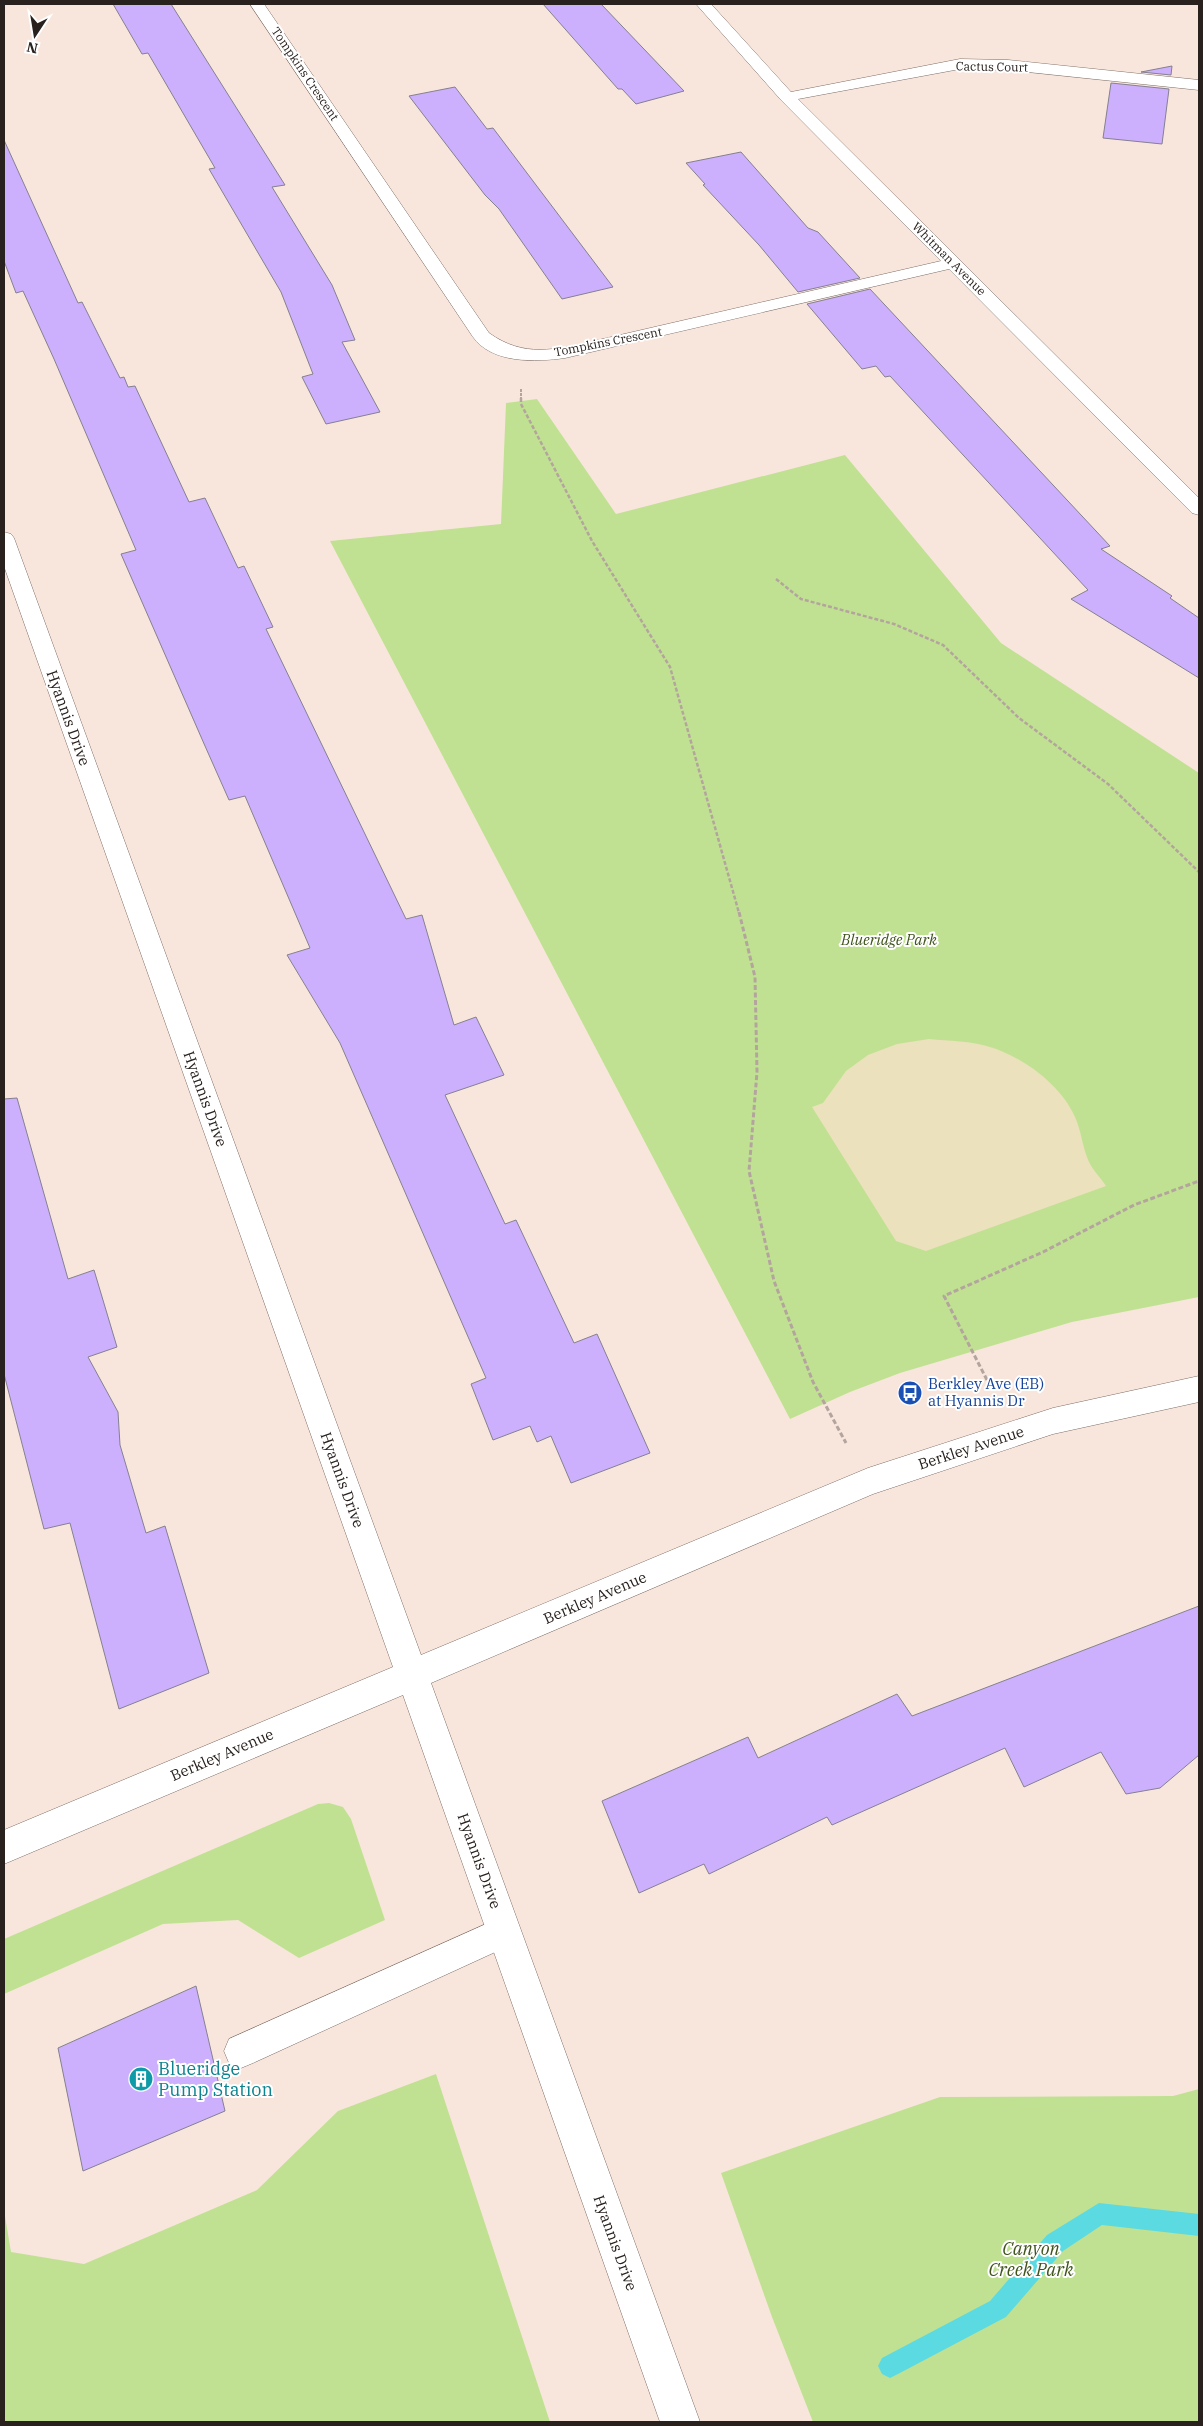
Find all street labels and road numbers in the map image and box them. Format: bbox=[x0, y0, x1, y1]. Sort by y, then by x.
street label: Tompkins Crescent bbox=[269, 24, 342, 123]
street label: Cactus Court bbox=[956, 58, 1028, 75]
street label: Whitman Avenue bbox=[909, 219, 989, 299]
street label: Tompkins Crescent bbox=[553, 324, 663, 359]
street label: Hyannis Drive bbox=[42, 667, 95, 768]
street label: Hyannis Drive bbox=[179, 1048, 232, 1149]
street label: Berkley Avenue bbox=[916, 1421, 1026, 1474]
street label: Hyannis Drive bbox=[316, 1429, 369, 1530]
street label: Berkley Avenue bbox=[540, 1567, 649, 1628]
street label: Berkley Avenue bbox=[167, 1724, 276, 1785]
street label: Hyannis Drive bbox=[453, 1810, 506, 1911]
street label: Hyannis Drive bbox=[589, 2192, 642, 2293]

